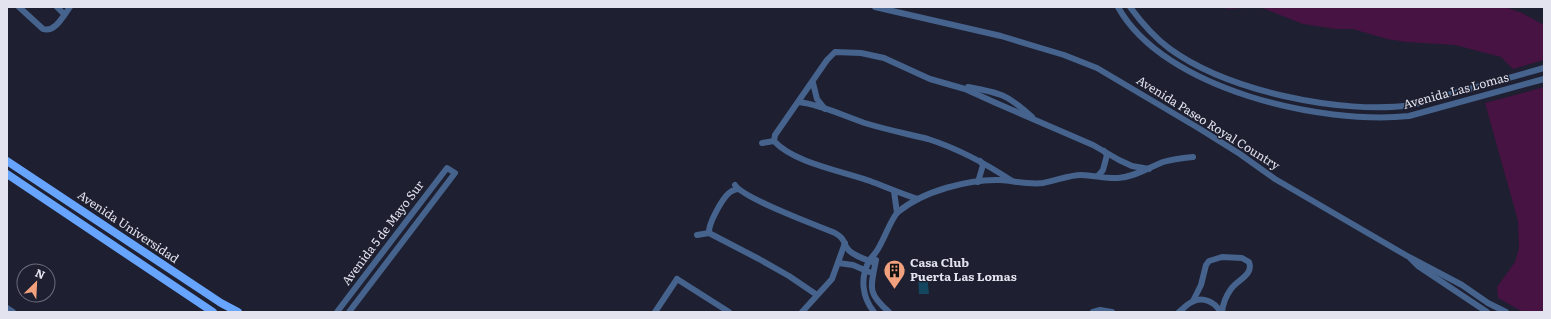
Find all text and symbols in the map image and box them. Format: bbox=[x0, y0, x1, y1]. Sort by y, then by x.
street label: Avenida Las Lomas bbox=[1401, 67, 1511, 113]
street label: Avenida Paseo Royal Country bbox=[1133, 71, 1284, 174]
street label: Avenida 5 de Mayo Sur bbox=[337, 176, 428, 289]
street label: Avenida Universidad bbox=[74, 185, 183, 267]
place label: Casa Club Puerta Las Lomas bbox=[910, 253, 1017, 285]
building icon: Casa Club Puerta Las Lomas bbox=[881, 257, 907, 290]
north arrow bbox=[16, 263, 56, 303]
text: N bbox=[33, 264, 48, 282]

